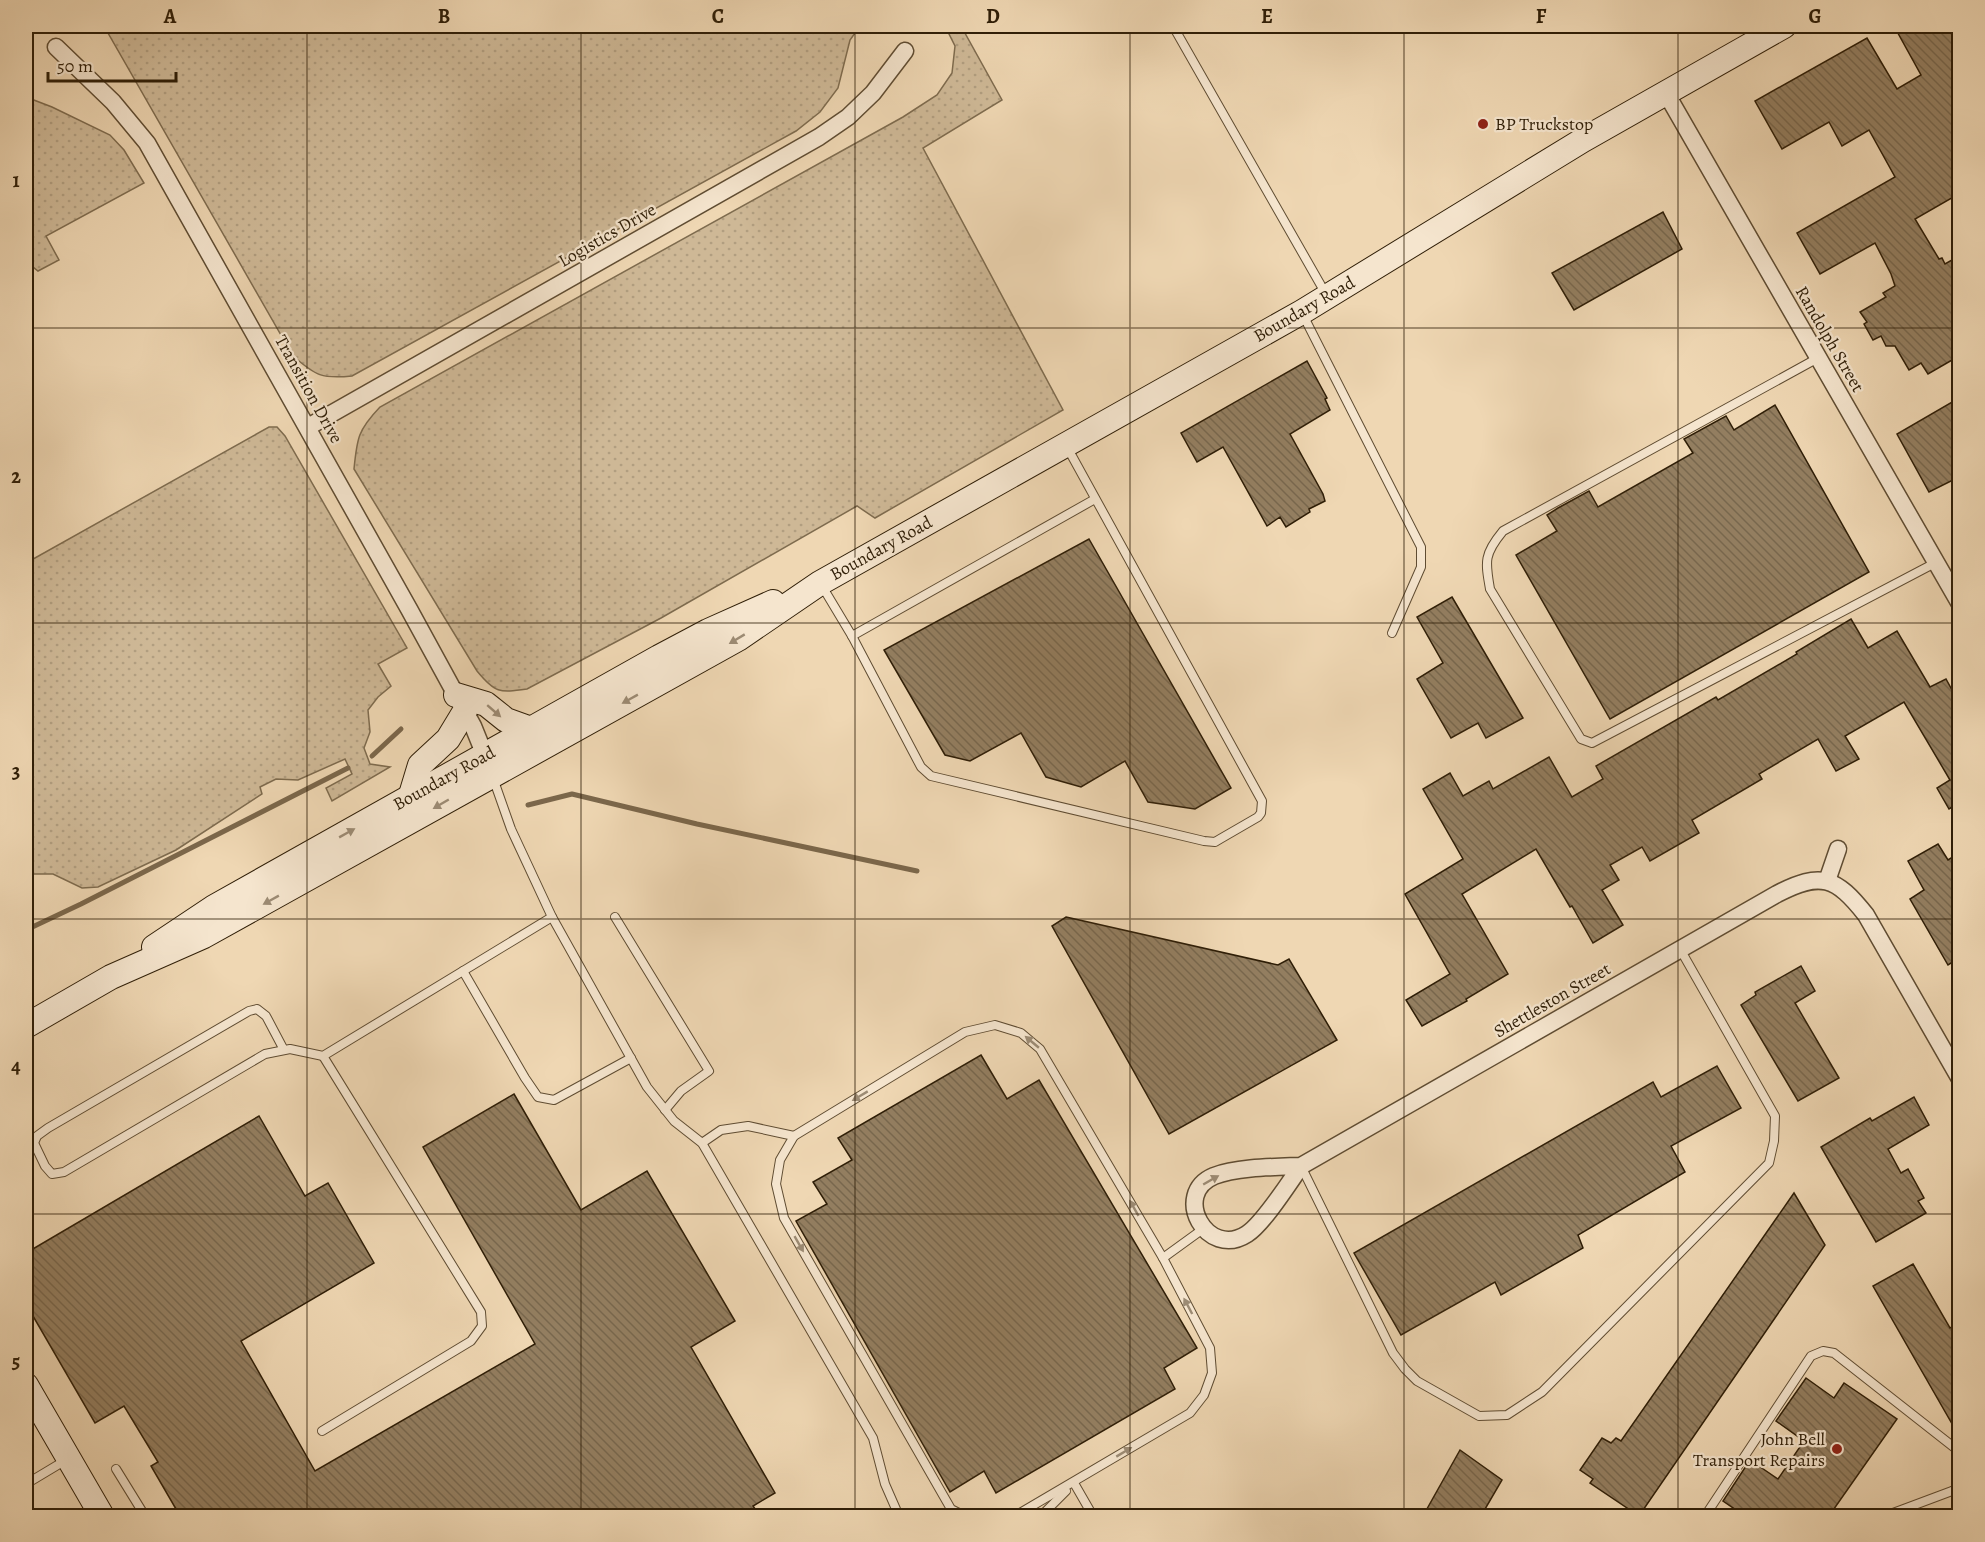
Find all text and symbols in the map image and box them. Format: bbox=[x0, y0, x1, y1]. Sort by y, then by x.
text: A bbox=[163, 3, 177, 30]
text: B bbox=[438, 3, 450, 30]
text: C bbox=[712, 3, 724, 30]
text: D bbox=[986, 3, 1000, 30]
text: E bbox=[1261, 3, 1273, 30]
text: F bbox=[1536, 3, 1547, 30]
text: G bbox=[1808, 3, 1822, 30]
scale bar bbox=[48, 45, 176, 83]
text: 50 m bbox=[57, 54, 93, 78]
place label: BP Truckstop bbox=[1495, 112, 1593, 136]
marker: BP Truckstop bbox=[1476, 117, 1490, 131]
text: 1 bbox=[12, 167, 20, 194]
street label: Logistics Drive bbox=[554, 197, 660, 273]
street label: Boundary Road bbox=[1249, 270, 1359, 348]
street label: Randolph Street bbox=[1790, 282, 1870, 397]
street label: Transition Drive bbox=[269, 331, 349, 447]
text: 2 bbox=[11, 463, 21, 490]
street label: Boundary Road bbox=[826, 510, 937, 586]
one-way arrow bbox=[729, 634, 745, 645]
one-way arrow bbox=[621, 694, 638, 704]
one-way arrow bbox=[486, 704, 501, 717]
street label: Boundary Road bbox=[389, 740, 500, 816]
text: 3 bbox=[12, 758, 20, 785]
one-way arrow bbox=[433, 799, 449, 810]
one-way arrow bbox=[339, 828, 356, 838]
one-way arrow bbox=[262, 895, 279, 905]
street label: Shettleston Street bbox=[1489, 957, 1615, 1043]
one-way arrow bbox=[1024, 1035, 1040, 1048]
text: 4 bbox=[11, 1053, 21, 1080]
one-way arrow bbox=[852, 1090, 868, 1101]
one-way arrow bbox=[1203, 1175, 1220, 1185]
one-way arrow bbox=[1129, 1199, 1139, 1216]
one-way arrow bbox=[794, 1236, 804, 1253]
one-way arrow bbox=[1184, 1298, 1193, 1315]
text: 5 bbox=[12, 1348, 20, 1375]
place label: John Bell Transport Repairs bbox=[1693, 1427, 1826, 1472]
marker: John Bell Transport Repairs bbox=[1830, 1442, 1844, 1456]
one-way arrow bbox=[1116, 1447, 1132, 1458]

